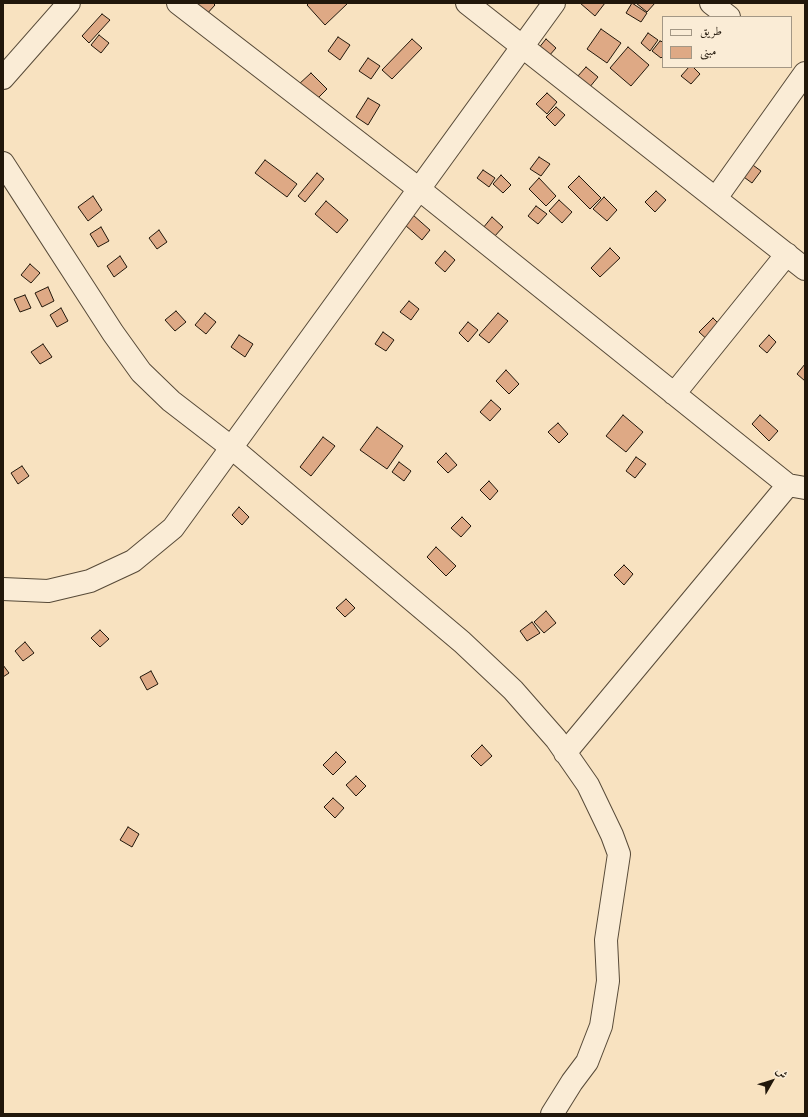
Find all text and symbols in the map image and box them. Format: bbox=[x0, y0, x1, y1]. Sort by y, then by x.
legend bbox=[662, 16, 792, 68]
text: طريق bbox=[700, 23, 722, 39]
text: مبنى bbox=[700, 43, 716, 59]
north arrow bbox=[752, 1061, 792, 1101]
text: ش bbox=[772, 1064, 791, 1082]

